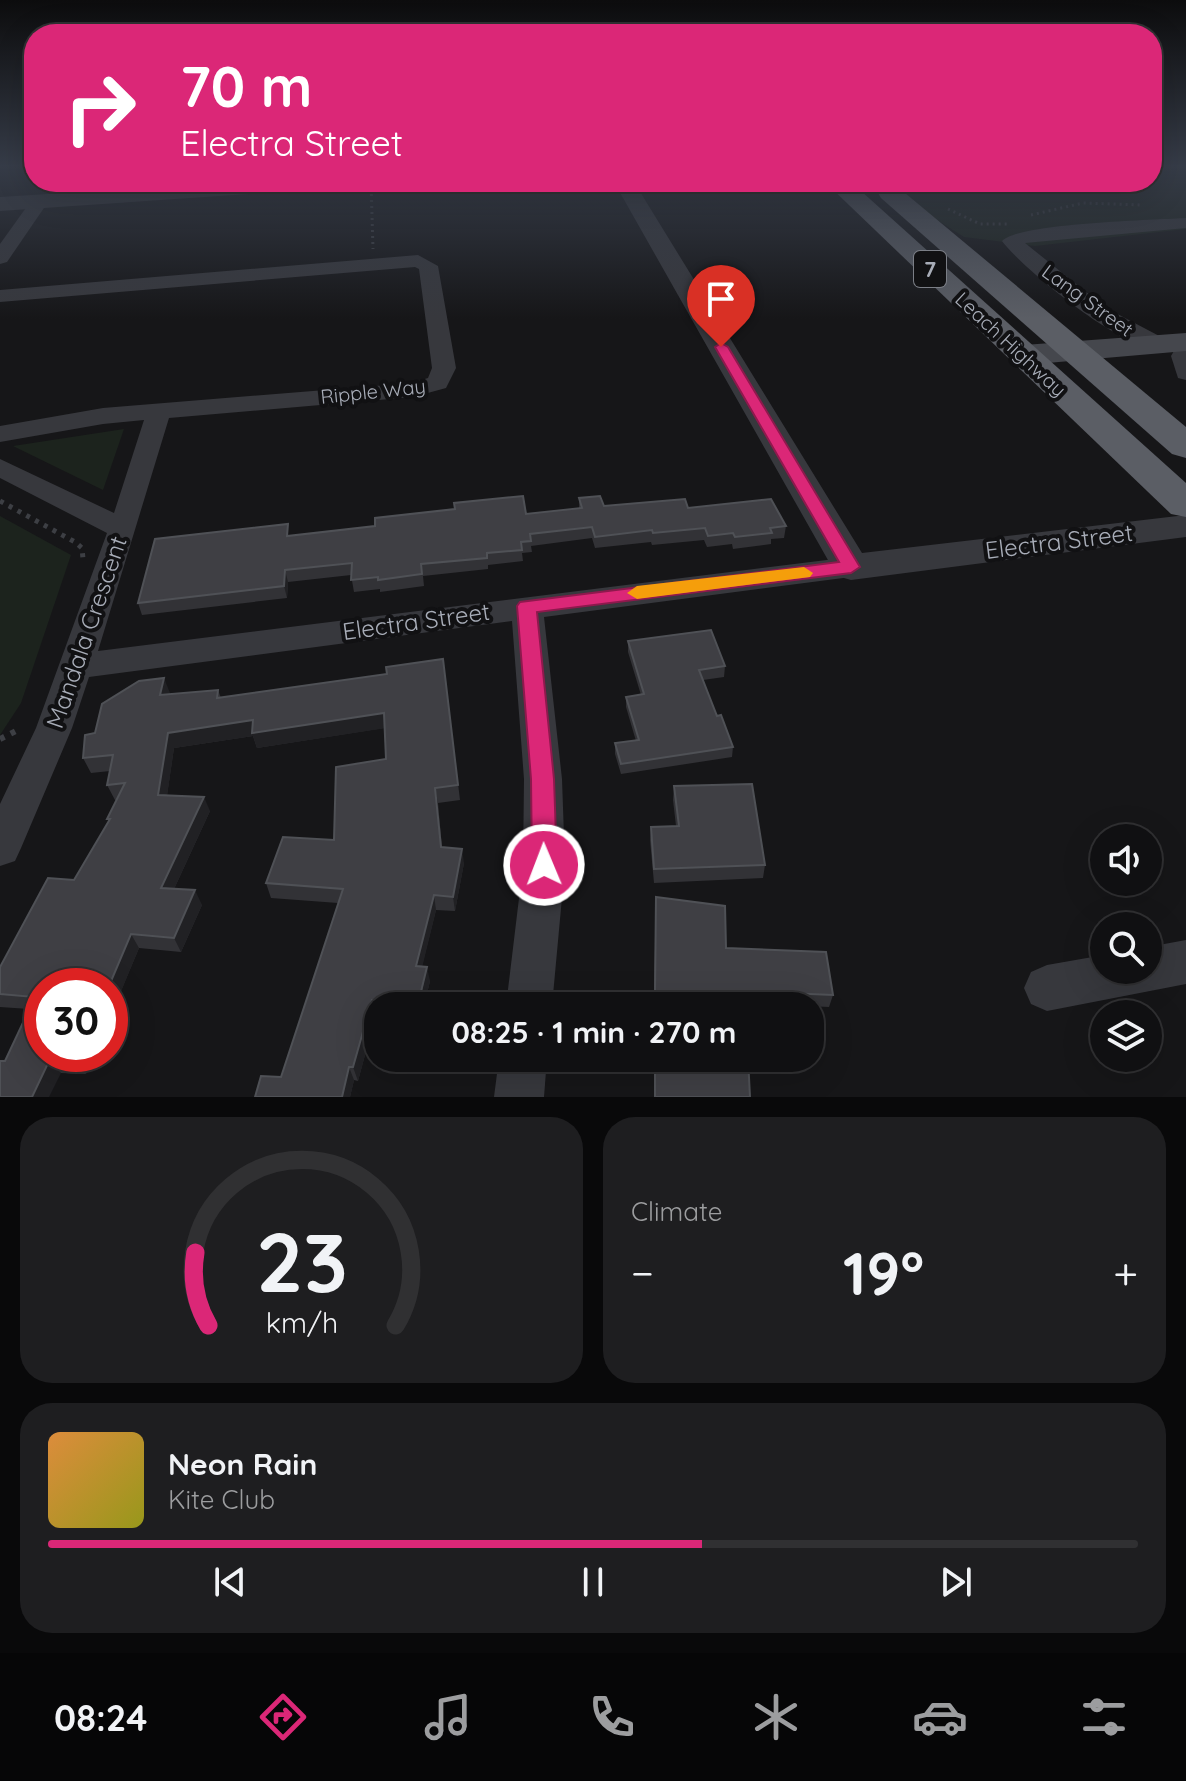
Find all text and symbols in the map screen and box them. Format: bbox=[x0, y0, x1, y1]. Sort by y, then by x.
text: 70 m bbox=[180, 51, 312, 121]
icon: right bbox=[48, 56, 152, 160]
text: Electra Street bbox=[180, 120, 403, 165]
road number: 7 bbox=[914, 251, 946, 287]
street label: Lang Street bbox=[1037, 258, 1139, 342]
pin bbox=[687, 265, 755, 347]
icon: arrive bbox=[699, 277, 743, 321]
street label: Leach Highway bbox=[950, 286, 1072, 402]
street label: Ripple Way bbox=[319, 373, 427, 409]
street label: Electra Street bbox=[983, 517, 1135, 565]
street label: Mandala Crescent bbox=[39, 532, 133, 732]
street label: Electra Street bbox=[340, 596, 492, 646]
position arrow bbox=[502, 823, 586, 907]
map controls bbox=[1090, 824, 1162, 1072]
button: sound bbox=[1090, 824, 1162, 896]
button: search bbox=[1090, 912, 1162, 984]
speed limit sign: 30 bbox=[24, 968, 128, 1072]
button: layers bbox=[1090, 1000, 1162, 1072]
text: 08:25 · 1 min · 270 m bbox=[451, 1013, 737, 1051]
text: Climate bbox=[631, 1195, 722, 1228]
text: 23 bbox=[255, 1209, 348, 1313]
text: 19° bbox=[843, 1235, 924, 1310]
text: − bbox=[631, 1245, 654, 1300]
text: + bbox=[1113, 1245, 1138, 1300]
text: km/h bbox=[265, 1304, 338, 1340]
text: Neon Rain bbox=[168, 1445, 317, 1483]
text: Kite Club bbox=[168, 1483, 275, 1516]
icon: previous bbox=[208, 1560, 252, 1604]
icon: pause bbox=[571, 1560, 615, 1604]
icon: next bbox=[934, 1560, 978, 1604]
icon: directions bbox=[255, 1689, 311, 1745]
icon: music bbox=[420, 1689, 476, 1745]
icon: phone bbox=[584, 1689, 640, 1745]
icon: climate bbox=[748, 1689, 804, 1745]
icon: car bbox=[912, 1689, 968, 1745]
icon: filters bbox=[1076, 1689, 1132, 1745]
text: 08:24 bbox=[54, 1695, 147, 1740]

